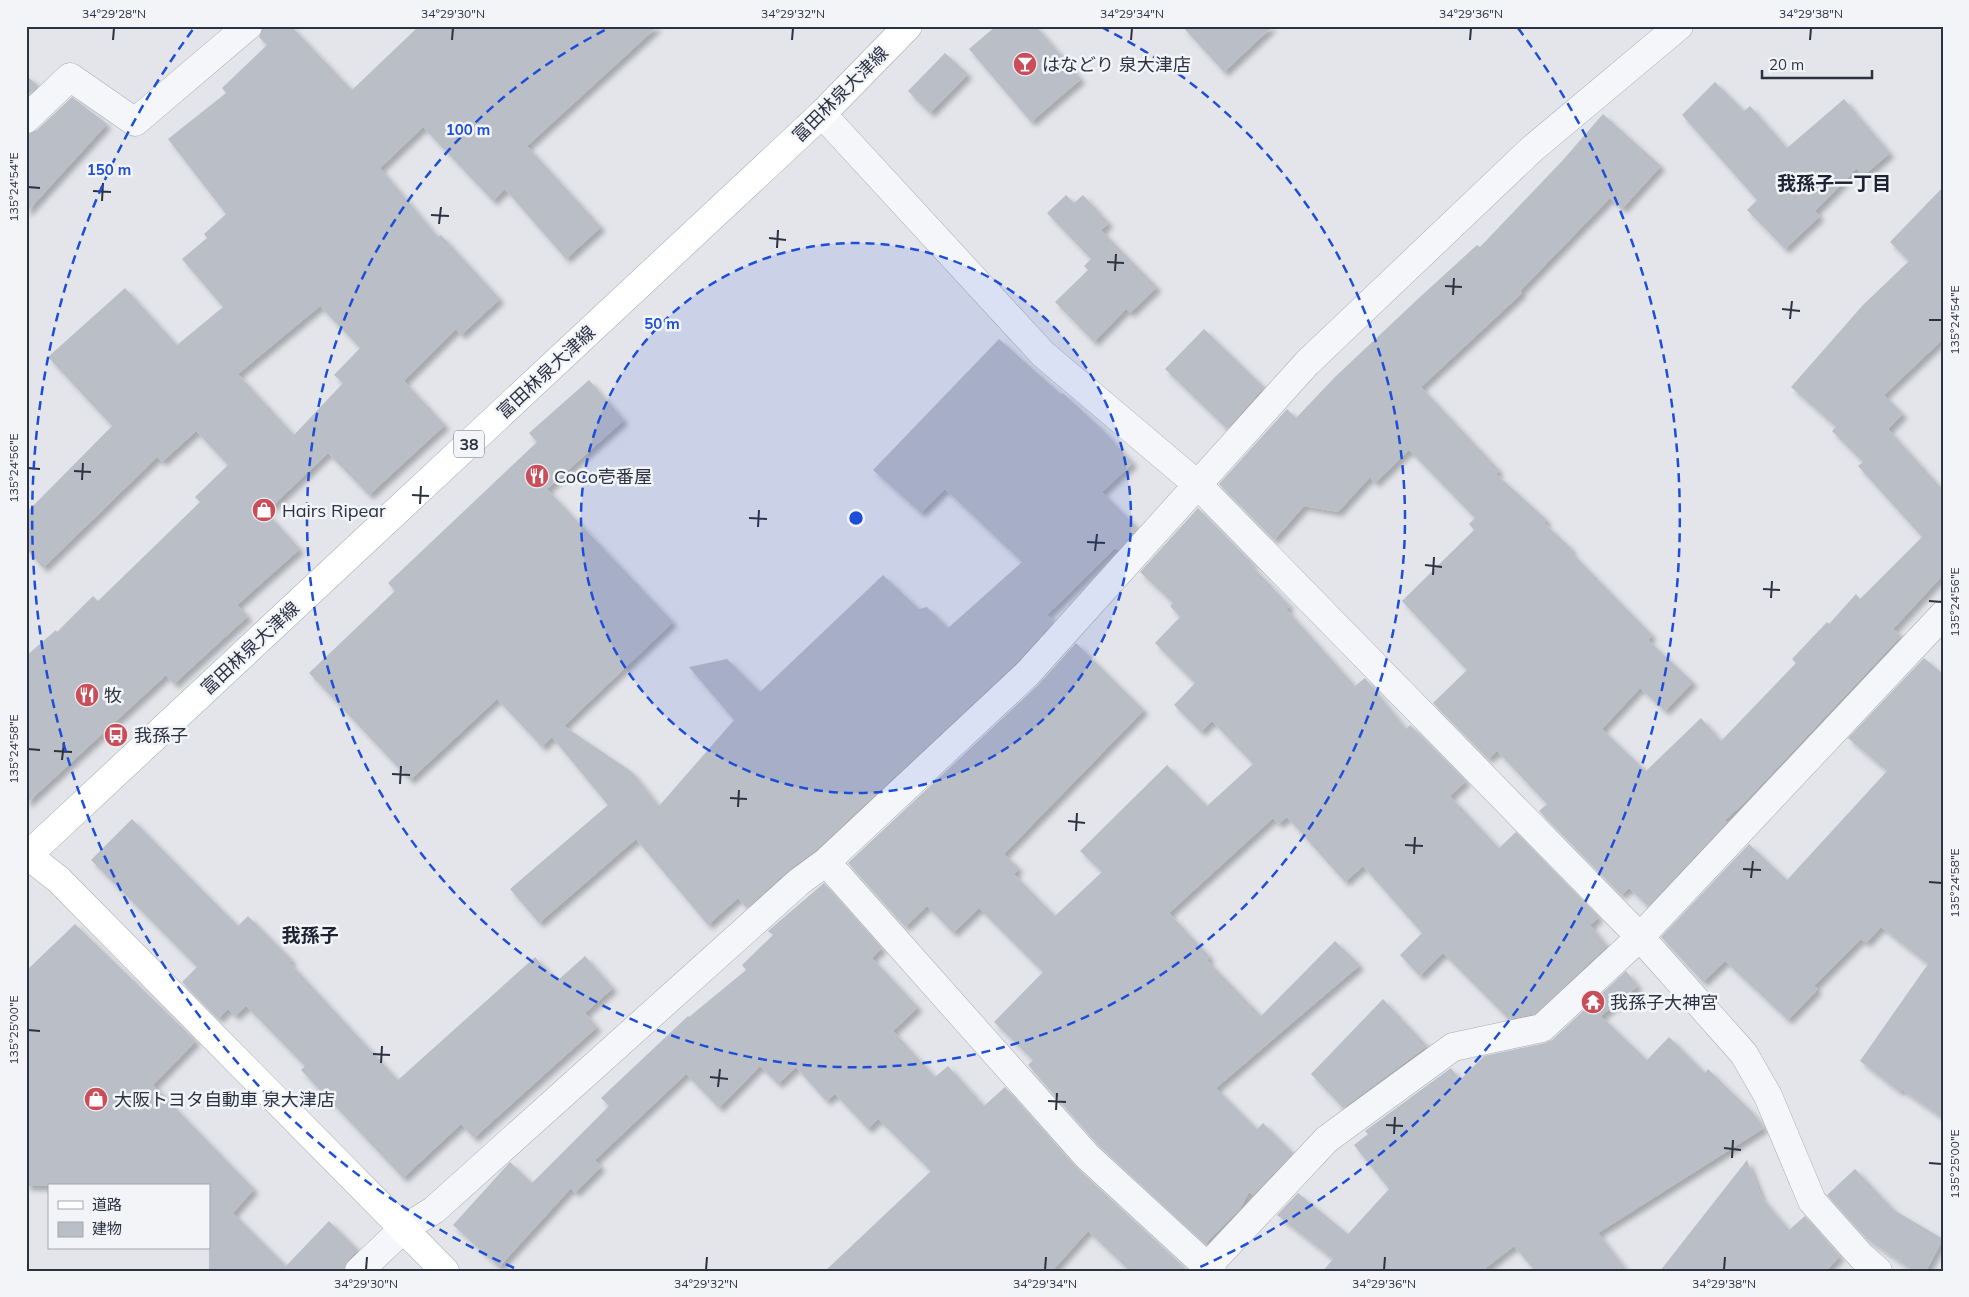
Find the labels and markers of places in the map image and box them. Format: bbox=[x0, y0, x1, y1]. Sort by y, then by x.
bar icon: はなどり 泉大津店 bbox=[1012, 51, 1038, 77]
place label: はなどり 泉大津店 bbox=[1042, 53, 1191, 76]
restaurant icon: CoCo壱番屋 bbox=[524, 463, 550, 489]
place label: CoCo壱番屋 bbox=[554, 465, 652, 488]
shop icon: Hairs Ripear bbox=[251, 497, 277, 523]
place label: Hairs Ripear bbox=[282, 499, 386, 522]
centre of rings bbox=[847, 509, 865, 527]
restaurant icon: 牧 bbox=[74, 682, 100, 708]
place label: 牧 bbox=[104, 684, 122, 707]
bus stop icon: 我孫子 bbox=[103, 722, 129, 748]
place label: 我孫子 bbox=[134, 724, 188, 747]
temple icon: 我孫子大神宮 bbox=[1580, 989, 1606, 1015]
place label: 我孫子大神宮 bbox=[1610, 991, 1718, 1014]
shop icon: 大阪トヨタ自動車 泉大津店 bbox=[83, 1086, 109, 1112]
place label: 大阪トヨタ自動車 泉大津店 bbox=[114, 1088, 335, 1111]

